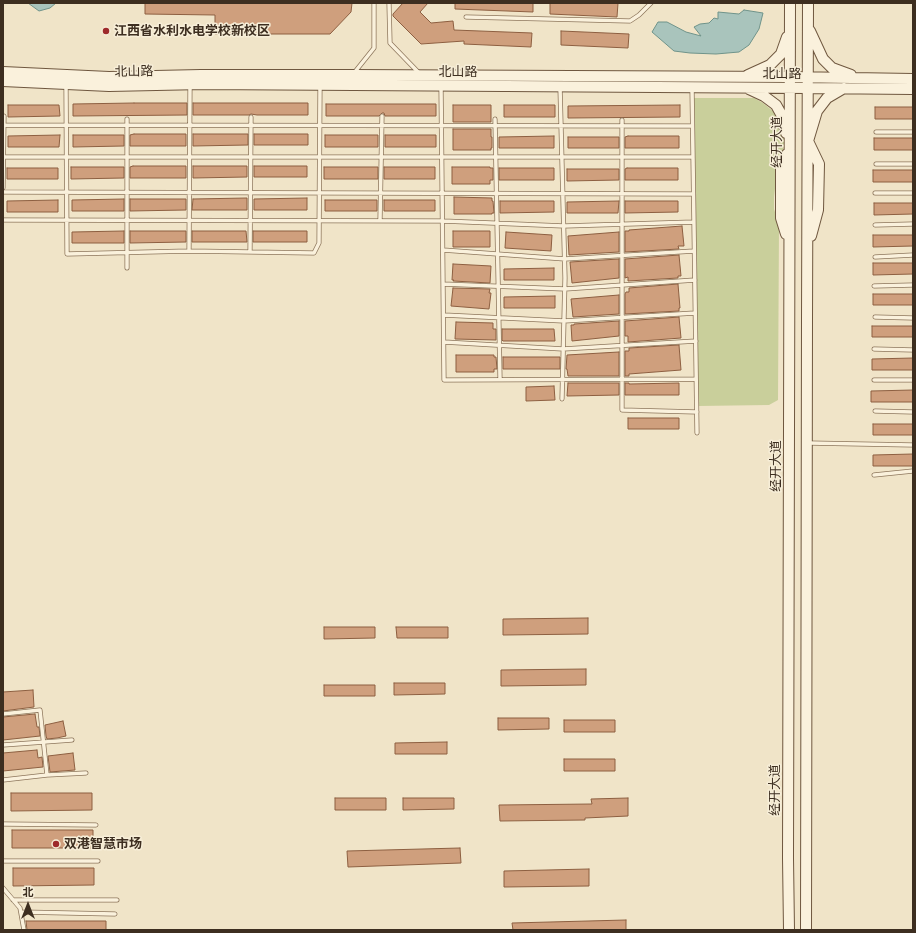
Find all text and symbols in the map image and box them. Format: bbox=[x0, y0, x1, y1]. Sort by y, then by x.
place label: 江西省水利水电学校新校区 bbox=[114, 23, 270, 39]
marker: 江西省水利水电学校新校区 bbox=[101, 26, 111, 36]
street label: 北山路 bbox=[114, 64, 154, 80]
street label: 北山路 bbox=[439, 64, 477, 80]
street label: 北山路 bbox=[763, 66, 801, 82]
street label: 经开大道 bbox=[769, 116, 785, 168]
street label: 经开大道 bbox=[768, 440, 784, 492]
street label: 经开大道 bbox=[767, 764, 783, 816]
place label: 双港智慧市场 bbox=[64, 836, 142, 852]
marker: 双港智慧市场 bbox=[51, 839, 61, 849]
north arrow bbox=[8, 885, 48, 925]
text: 北 bbox=[23, 886, 34, 899]

